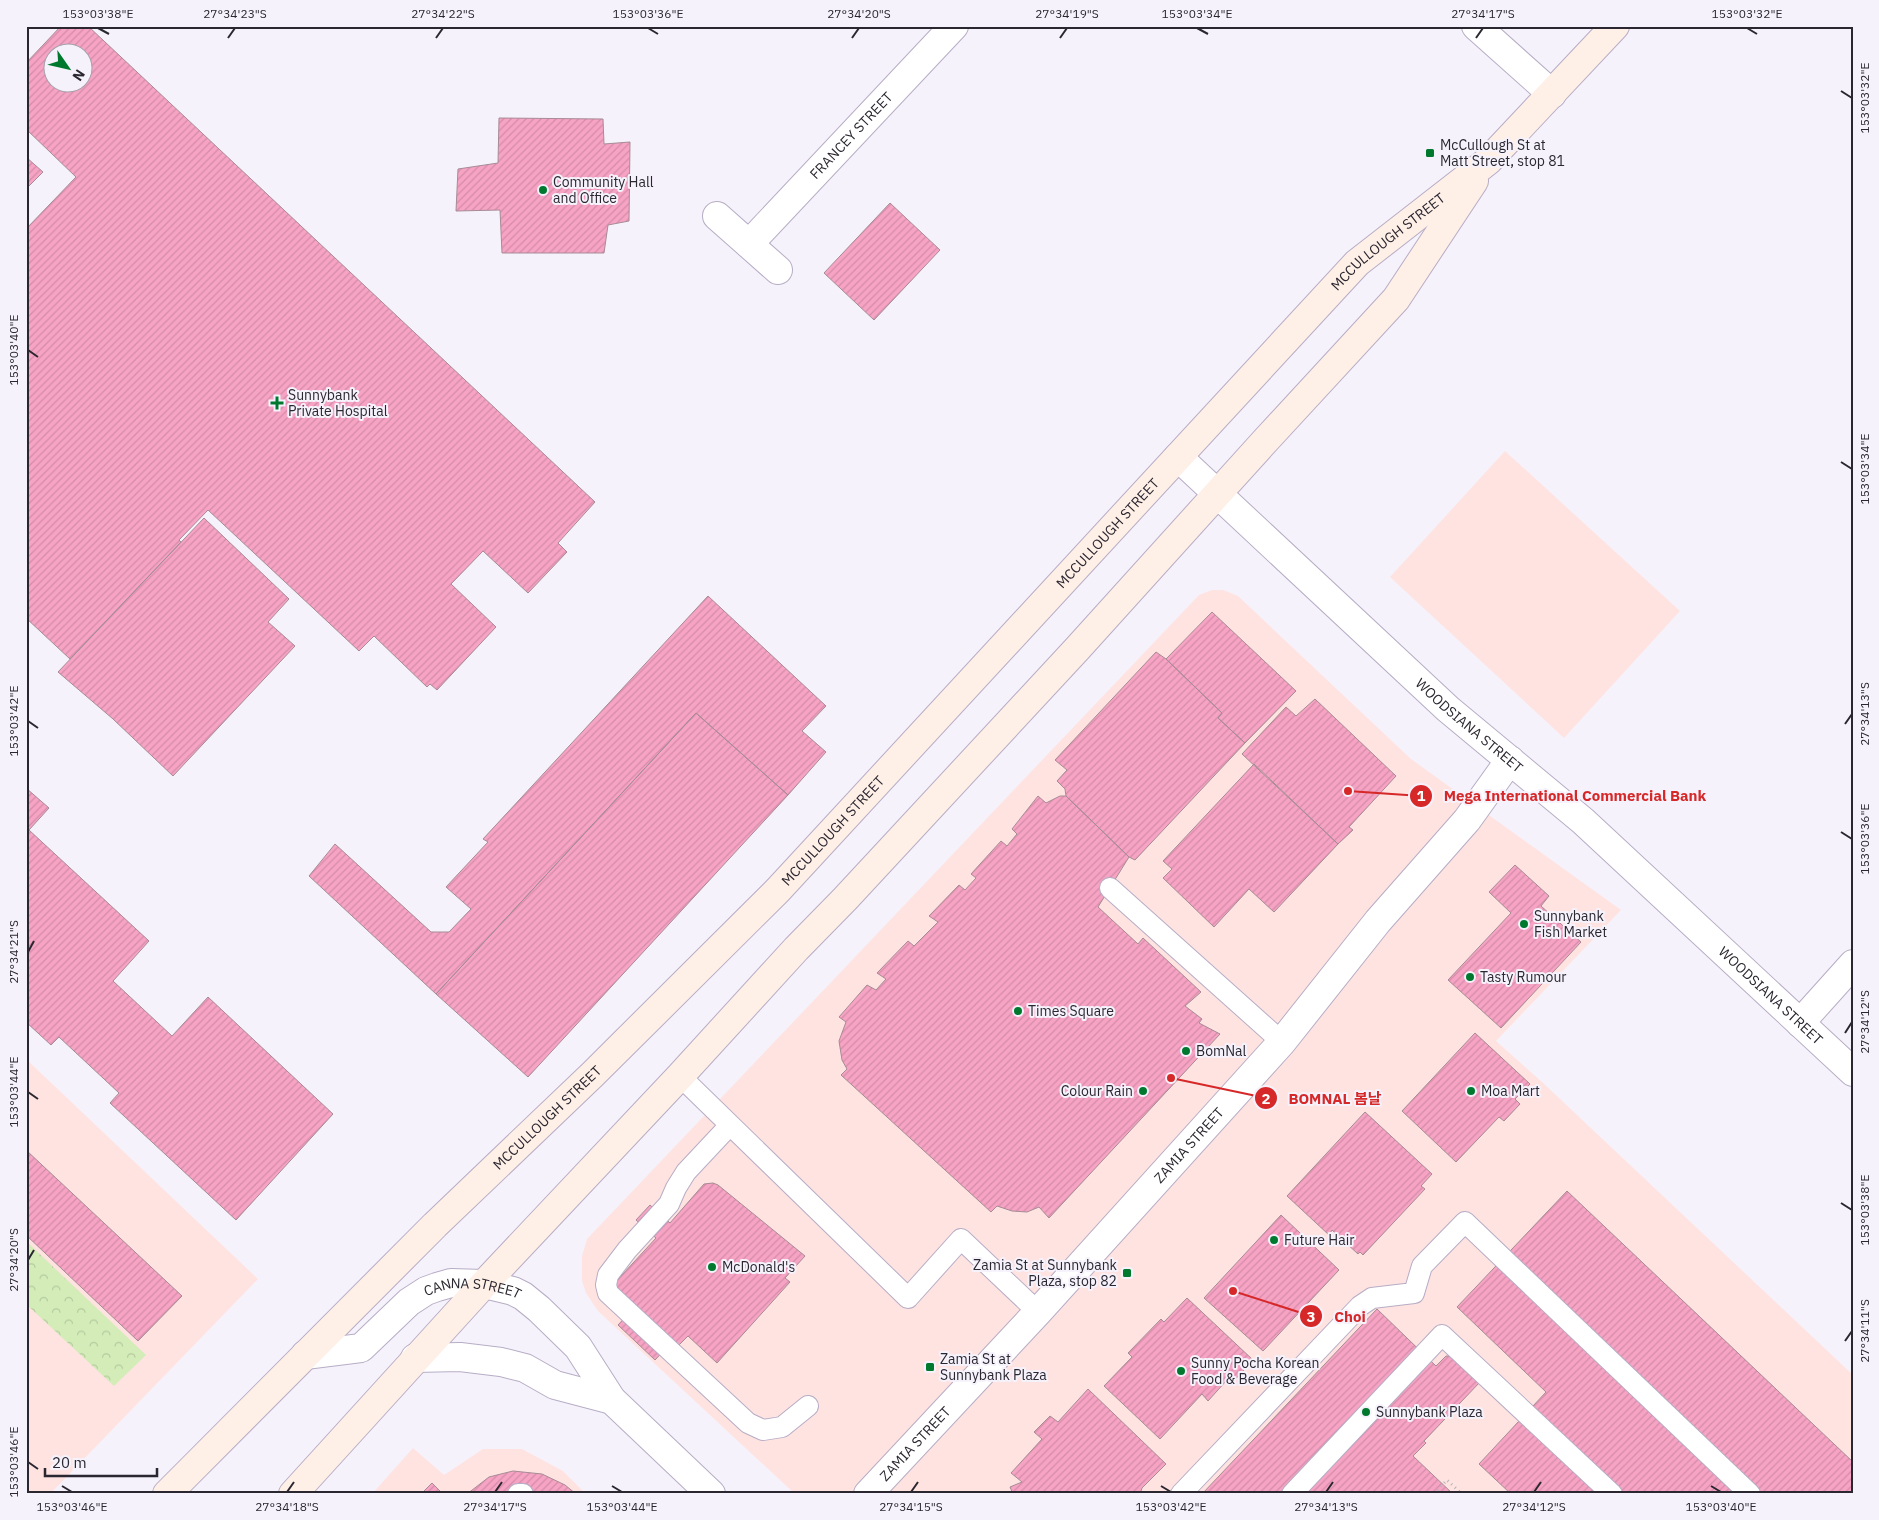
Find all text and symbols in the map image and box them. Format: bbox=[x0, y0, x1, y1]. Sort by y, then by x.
text: 153°03'38"E bbox=[63, 6, 133, 21]
text: 27°34'23"S bbox=[203, 6, 267, 21]
text: 27°34'22"S bbox=[411, 6, 475, 21]
text: 153°03'36"E bbox=[613, 6, 683, 21]
text: 27°34'20"S bbox=[827, 6, 891, 21]
text: 27°34'19"S bbox=[1035, 6, 1099, 21]
text: 153°03'34"E bbox=[1162, 6, 1232, 21]
text: 27°34'17"S bbox=[1451, 6, 1515, 21]
text: 153°03'32"E bbox=[1712, 6, 1782, 21]
north arrow bbox=[42, 42, 92, 92]
text: 153°03'32"E bbox=[1857, 63, 1872, 133]
text: N bbox=[68, 66, 89, 85]
street label: FRANCEY STREET bbox=[806, 88, 896, 183]
place label: McCullough St at Matt Street, stop 81 bbox=[1440, 136, 1565, 170]
marker: McCullough St at Matt Street, stop 81 bbox=[1424, 147, 1436, 159]
place label: Community Hall and Office bbox=[553, 173, 654, 207]
marker: Community Hall and Office bbox=[537, 184, 549, 196]
street label: MCCULLOUGH STREET bbox=[1327, 189, 1449, 294]
text: 153°03'40"E bbox=[6, 315, 21, 385]
place label: Sunnybank Private Hospital bbox=[288, 386, 388, 420]
marker: Sunnybank Private Hospital bbox=[270, 396, 284, 410]
text: 153°03'34"E bbox=[1857, 434, 1872, 504]
street label: MCCULLOUGH STREET bbox=[1052, 474, 1163, 592]
street label: WOODSIANA STREET bbox=[1412, 674, 1527, 776]
text: 27°34'13"S bbox=[1857, 682, 1872, 746]
text: 153°03'42"E bbox=[6, 686, 21, 756]
street label: MCCULLOUGH STREET bbox=[778, 772, 888, 889]
callout: Mega International Commercial Bank bbox=[1409, 781, 1716, 811]
text: 1 bbox=[1416, 786, 1426, 805]
text: Mega International Commercial Bank bbox=[1444, 786, 1707, 805]
text: 153°03'36"E bbox=[1857, 804, 1872, 874]
place label: Sunnybank Fish Market bbox=[1534, 907, 1607, 941]
marker: Sunnybank Fish Market bbox=[1518, 918, 1530, 930]
text: 27°34'21"S bbox=[6, 920, 21, 984]
street label: WOODSIANA STREET bbox=[1715, 943, 1827, 1048]
place label: Tasty Rumour bbox=[1480, 968, 1567, 986]
marker: Tasty Rumour bbox=[1464, 971, 1476, 983]
text: 27°34'12"S bbox=[1857, 990, 1872, 1054]
place label: Times Square bbox=[1028, 1002, 1114, 1020]
marker: Times Square bbox=[1012, 1005, 1024, 1017]
place label: BomNal bbox=[1196, 1042, 1247, 1060]
marker: BomNal bbox=[1180, 1045, 1192, 1057]
text: 153°03'44"E bbox=[6, 1057, 21, 1127]
street label: MCCULLOUGH STREET bbox=[489, 1062, 605, 1174]
place label: Colour Rain bbox=[1061, 1082, 1133, 1100]
place label: Moa Mart bbox=[1481, 1082, 1540, 1100]
callout: BOMNAL 봄날 bbox=[1253, 1083, 1391, 1113]
marker: Colour Rain bbox=[1137, 1085, 1149, 1097]
marker: Moa Mart bbox=[1465, 1085, 1477, 1097]
text: 2 bbox=[1261, 1089, 1271, 1108]
text: BOMNAL 봄날 bbox=[1288, 1089, 1382, 1108]
street label: ZAMIA STREET bbox=[1150, 1104, 1228, 1187]
text: 153°03'38"E bbox=[1857, 1175, 1872, 1245]
text: 27°34'20"S bbox=[6, 1228, 21, 1292]
place label: Future Hair bbox=[1284, 1231, 1354, 1249]
marker: Future Hair bbox=[1268, 1234, 1280, 1246]
place label: Zamia St at Sunnybank Plaza, stop 82 bbox=[973, 1256, 1118, 1290]
place label: McDonald's bbox=[722, 1258, 795, 1276]
marker: McDonald's bbox=[706, 1261, 718, 1273]
marker: Zamia St at Sunnybank Plaza, stop 82 bbox=[1121, 1267, 1133, 1279]
street label: CANNA STREET bbox=[421, 1274, 524, 1303]
text: 27°34'11"S bbox=[1857, 1299, 1872, 1363]
callout: Choi bbox=[1299, 1301, 1375, 1331]
text: 3 bbox=[1306, 1307, 1316, 1326]
text: Choi bbox=[1334, 1307, 1366, 1326]
place label: Zamia St at Sunnybank Plaza bbox=[940, 1350, 1047, 1384]
place label: Sunny Pocha Korean Food & Beverage bbox=[1191, 1354, 1320, 1388]
marker: Zamia St at Sunnybank Plaza bbox=[924, 1361, 936, 1373]
marker: Sunny Pocha Korean Food & Beverage bbox=[1175, 1365, 1187, 1377]
street label: ZAMIA STREET bbox=[876, 1402, 954, 1485]
place label: Sunnybank Plaza bbox=[1376, 1403, 1483, 1421]
marker: Sunnybank Plaza bbox=[1360, 1406, 1372, 1418]
text: 153°03'46"E bbox=[6, 1427, 21, 1497]
scale bar bbox=[45, 1445, 158, 1477]
text: 20 m bbox=[52, 1453, 87, 1472]
text: 153°03'46"E bbox=[37, 1499, 107, 1514]
text: 27°34'18"S bbox=[255, 1499, 319, 1514]
text: 27°34'17"S bbox=[463, 1499, 527, 1514]
text: 153°03'44"E bbox=[587, 1499, 657, 1514]
text: 27°34'15"S bbox=[879, 1499, 943, 1514]
text: 153°03'42"E bbox=[1136, 1499, 1206, 1514]
text: 27°34'13"S bbox=[1294, 1499, 1358, 1514]
text: 27°34'12"S bbox=[1502, 1499, 1566, 1514]
text: 153°03'40"E bbox=[1686, 1499, 1756, 1514]

